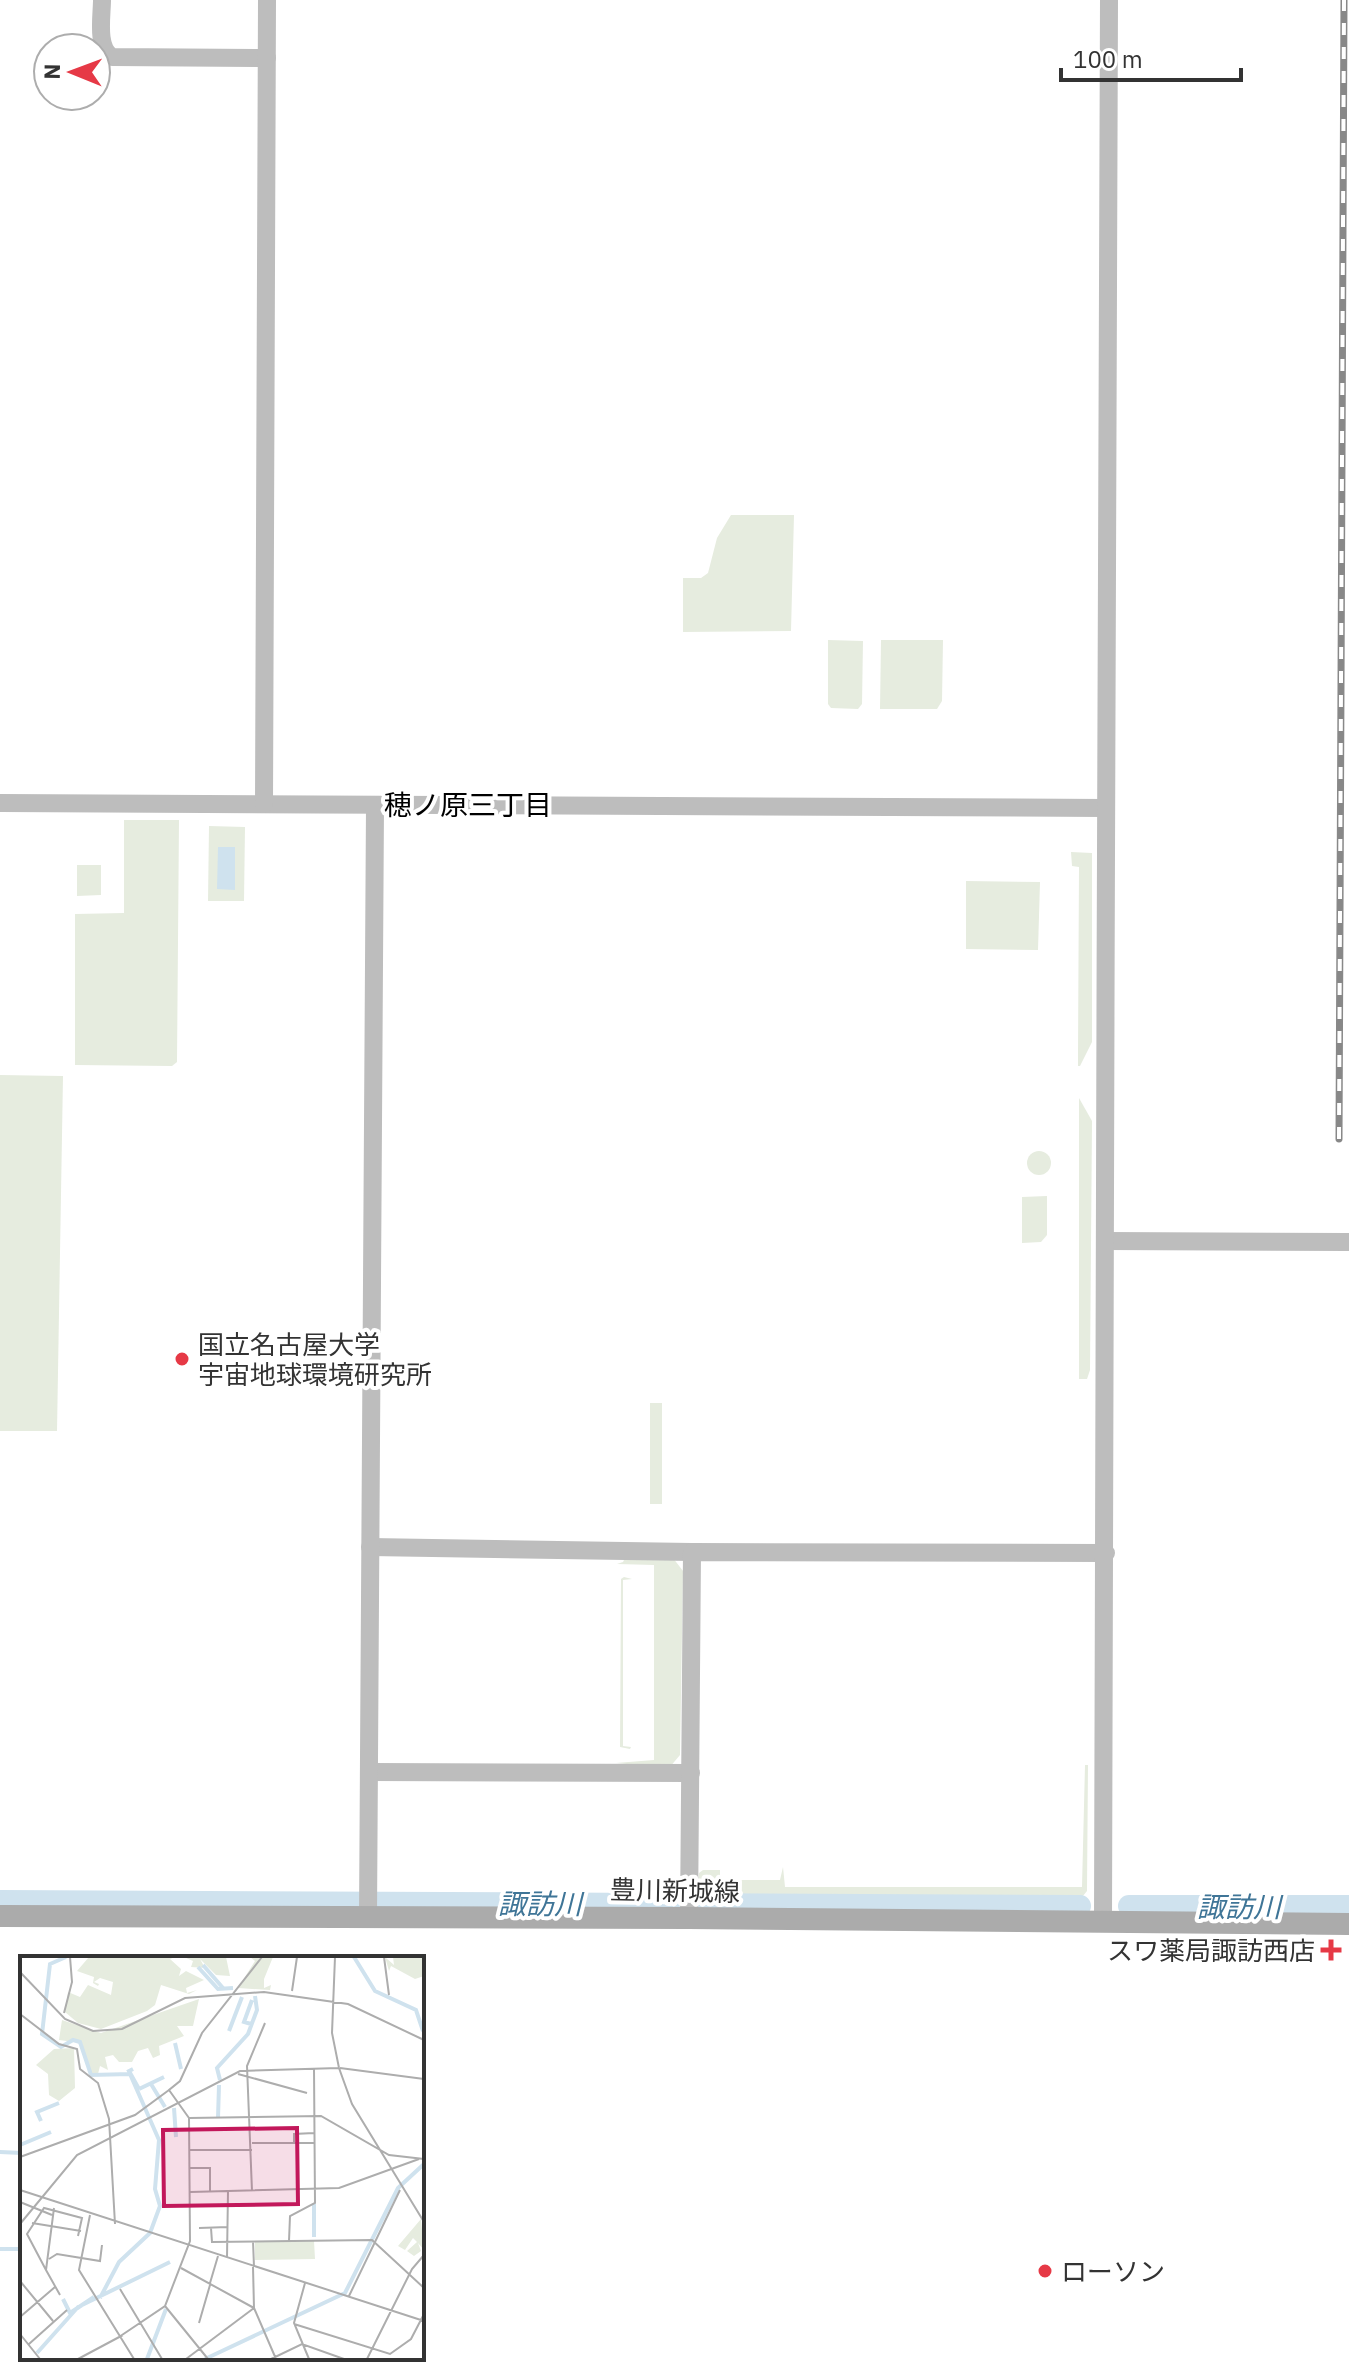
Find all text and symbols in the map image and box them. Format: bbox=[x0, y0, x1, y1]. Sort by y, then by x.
north arrow bbox=[32, 32, 112, 112]
scale bar bbox=[1061, 32, 1241, 82]
text: 100 m bbox=[1073, 43, 1143, 75]
text: N bbox=[37, 63, 66, 80]
district label: 穂ノ原三丁目 bbox=[384, 786, 552, 823]
place label: 国立名古屋大学 宇宙地球環境研究所 bbox=[198, 1327, 432, 1391]
marker: 国立名古屋大学 宇宙地球環境研究所 bbox=[173, 1350, 191, 1368]
street label: 豊川新城線 bbox=[610, 1872, 740, 1908]
water label: 諏訪川 bbox=[498, 1885, 585, 1922]
water label: 諏訪川 bbox=[1197, 1888, 1284, 1925]
place label: スワ薬局諏訪西店 bbox=[1107, 1933, 1315, 1967]
marker: スワ薬局諏訪西店 bbox=[1322, 1941, 1340, 1959]
inset map bbox=[20, 1956, 424, 2360]
place label: ローソン bbox=[1061, 2254, 1165, 2288]
marker: ローソン bbox=[1036, 2262, 1054, 2280]

